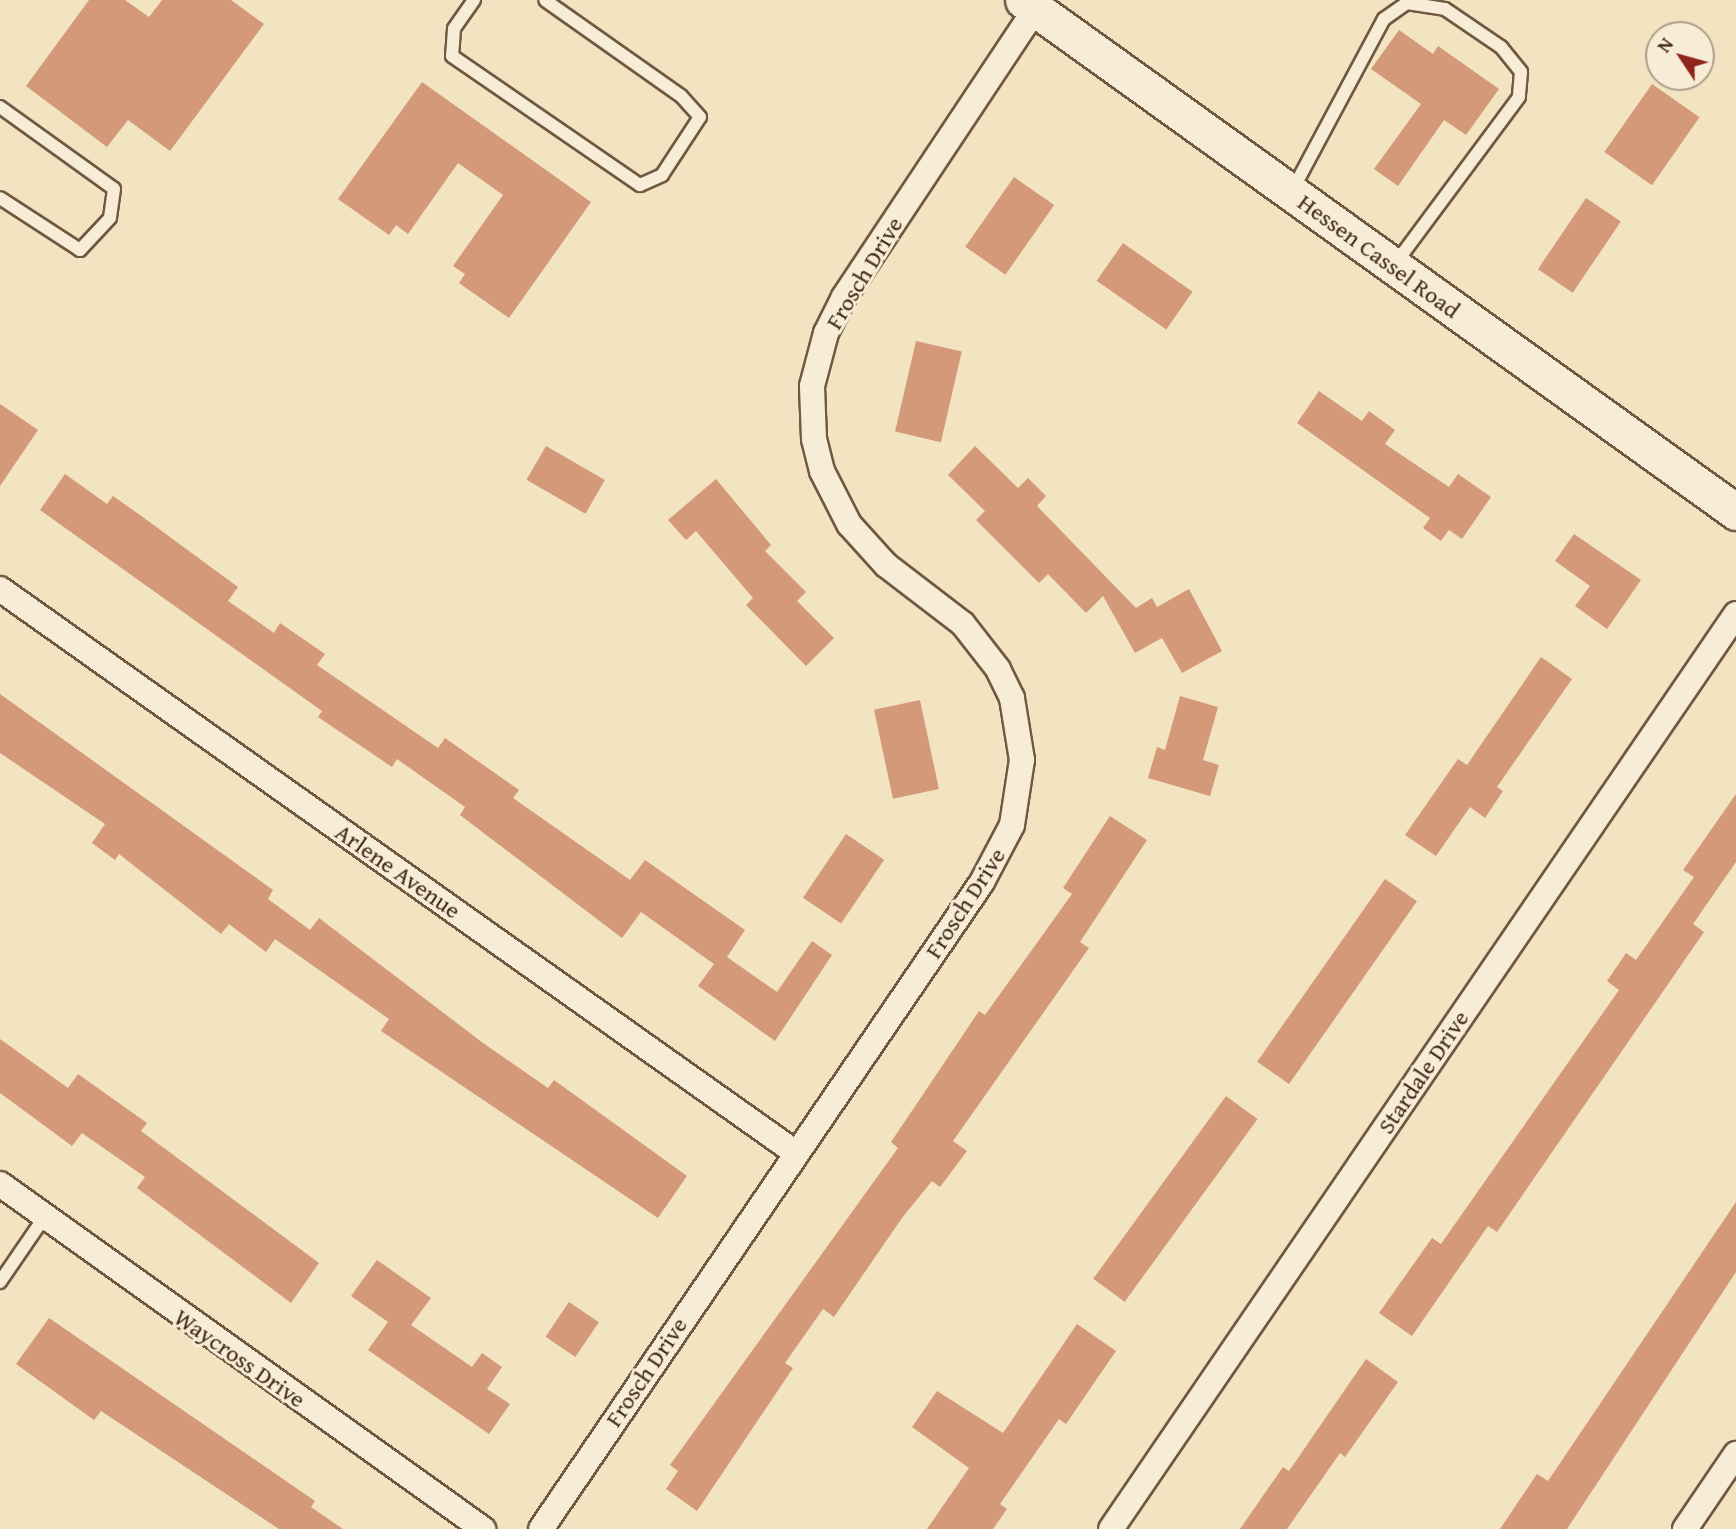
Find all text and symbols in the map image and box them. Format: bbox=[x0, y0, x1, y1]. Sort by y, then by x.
north arrow bbox=[1645, 21, 1715, 91]
text: N bbox=[1650, 31, 1680, 58]
street label: Hessen Cassel Road bbox=[1292, 188, 1466, 324]
street label: Frosch Drive bbox=[819, 212, 909, 334]
street label: Arlene Avenue bbox=[330, 817, 466, 925]
street label: Frosch Drive bbox=[919, 842, 1011, 964]
street label: Stardale Drive bbox=[1371, 1005, 1475, 1139]
street label: Waycross Drive bbox=[169, 1302, 311, 1414]
street label: Frosch Drive bbox=[599, 1312, 693, 1432]

